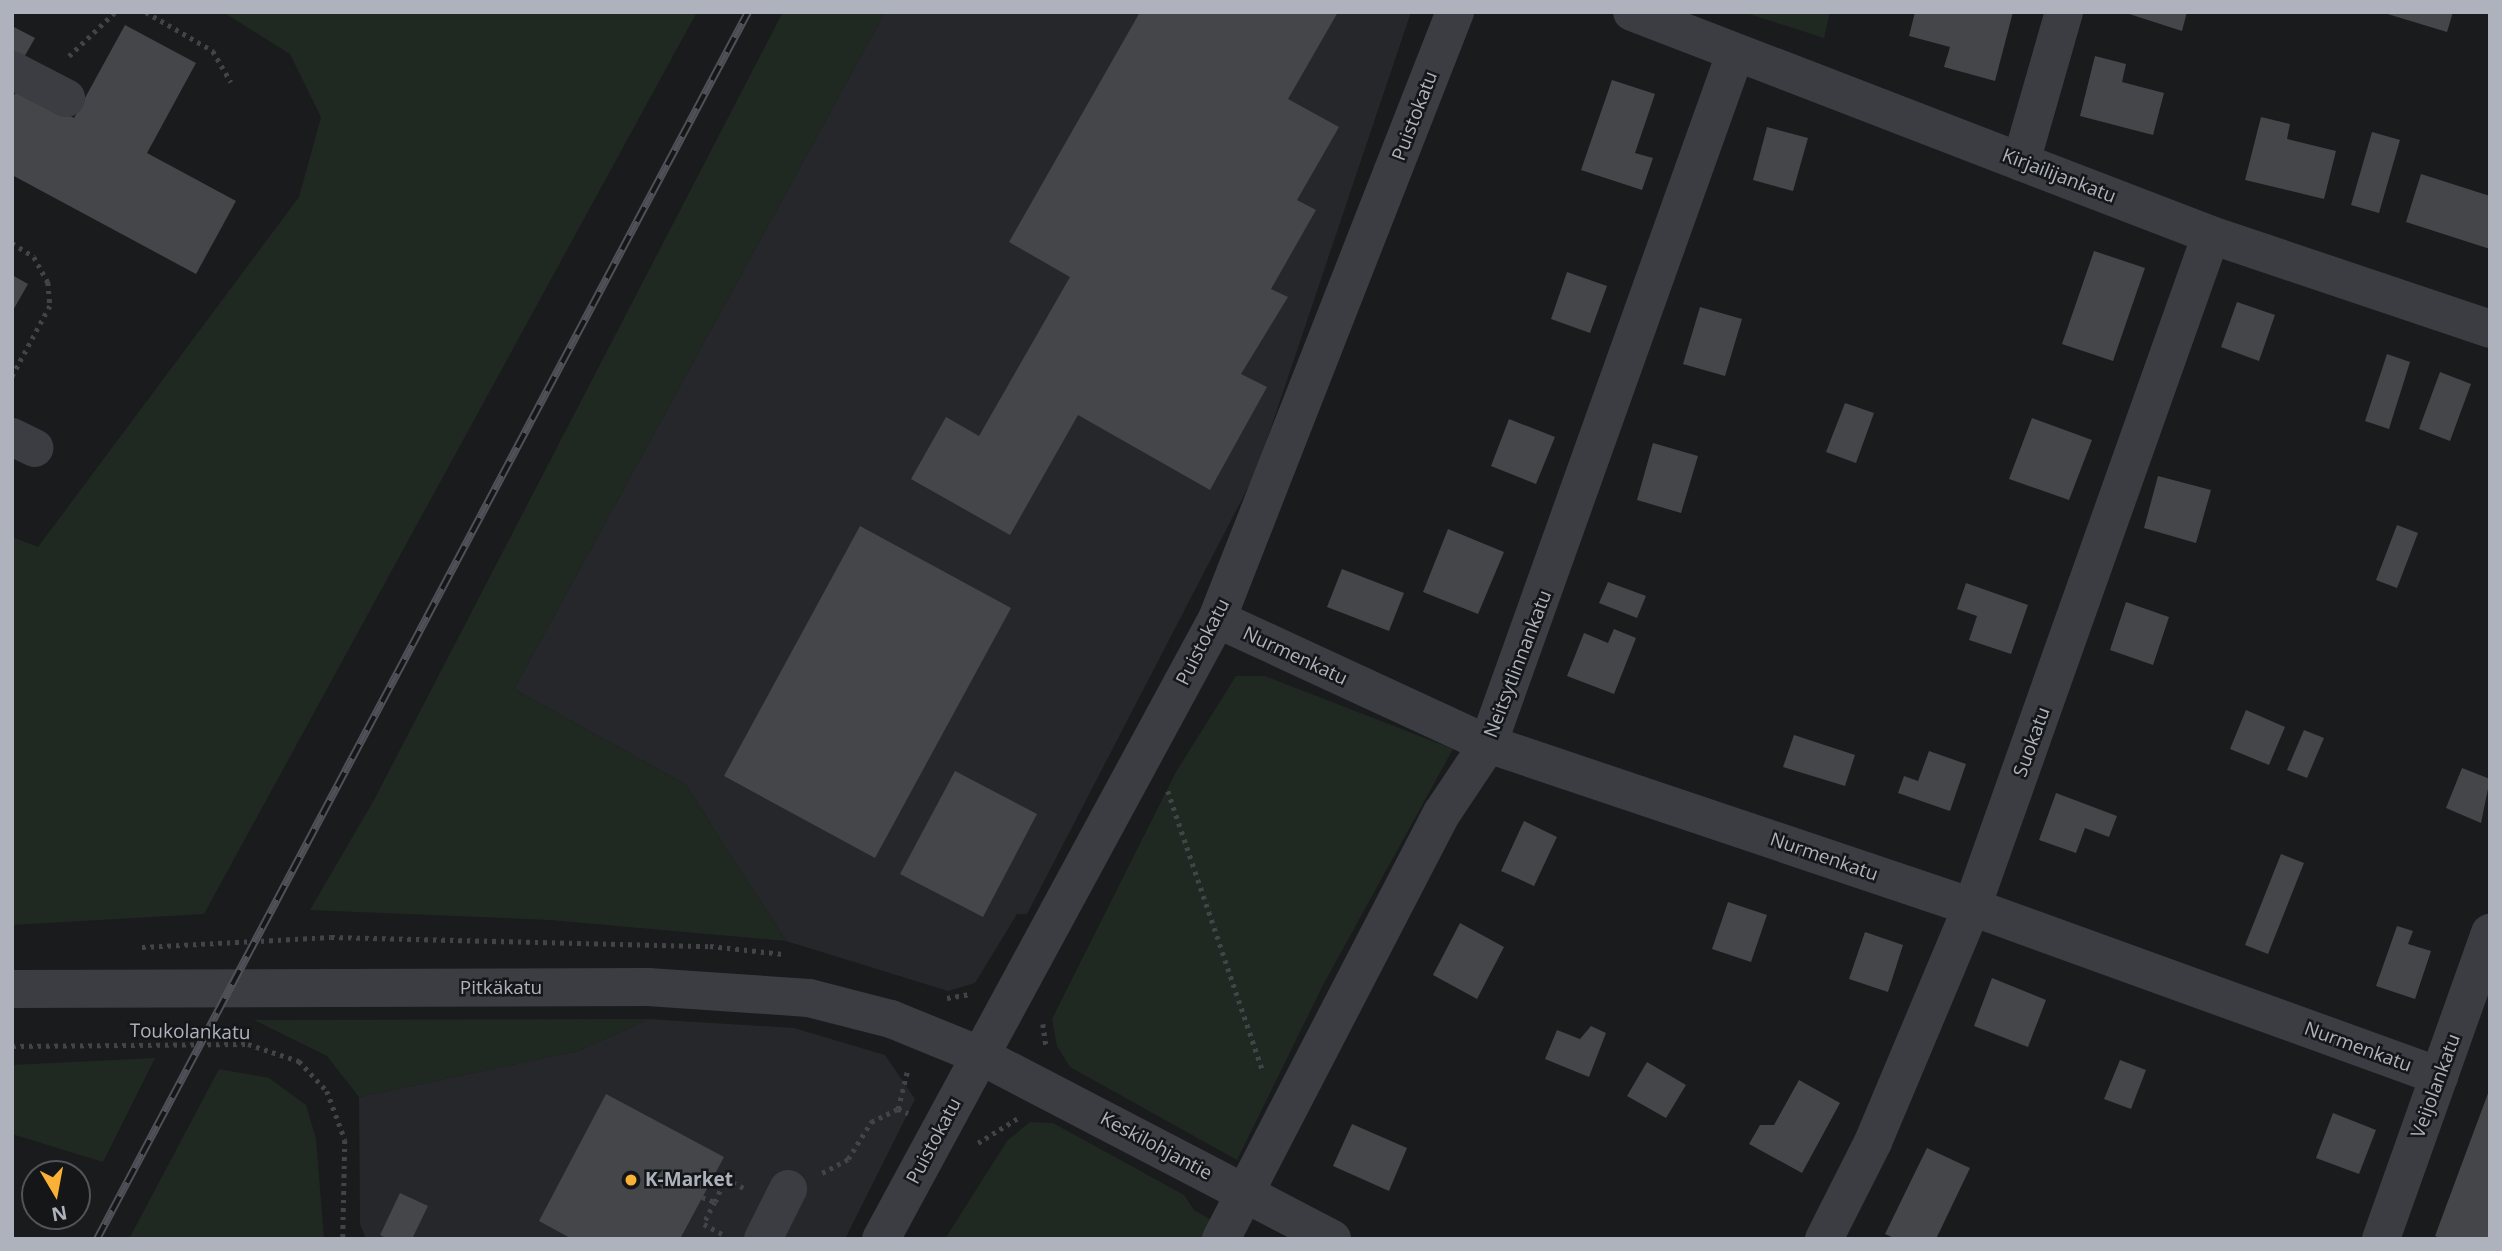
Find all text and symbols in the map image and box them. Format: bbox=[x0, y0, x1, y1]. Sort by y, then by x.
street label: Puistokatu bbox=[1387, 68, 1443, 164]
street label: Kirjailijankatu bbox=[1999, 144, 2119, 208]
street label: Neitsytlinnankatu bbox=[1479, 587, 1557, 741]
street label: Puistokatu bbox=[1171, 595, 1235, 689]
street label: Nurmenkatu bbox=[1239, 622, 1351, 690]
street label: Suokatu bbox=[2009, 704, 2055, 780]
street label: Nurmenkatu bbox=[1767, 828, 1881, 886]
street label: Pitkäkatu bbox=[460, 977, 542, 999]
street label: Nurmenkatu bbox=[2301, 1017, 2415, 1077]
street label: Toukolankatu bbox=[129, 1020, 251, 1044]
street label: Veijolankatu bbox=[2407, 1031, 2465, 1141]
street label: Puistokatu bbox=[902, 1094, 966, 1188]
street label: Keskilohjantie bbox=[1096, 1107, 1216, 1185]
north arrow bbox=[21, 1160, 91, 1230]
place label: K-Market bbox=[645, 1169, 733, 1191]
marker: K-Market bbox=[623, 1172, 639, 1188]
text: N bbox=[49, 1200, 69, 1228]

